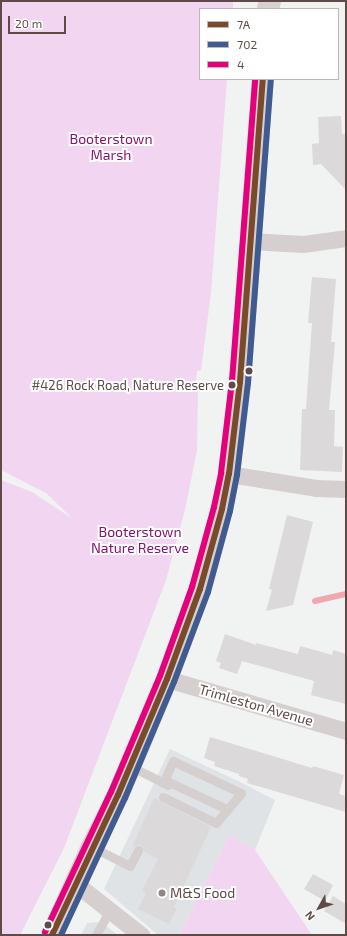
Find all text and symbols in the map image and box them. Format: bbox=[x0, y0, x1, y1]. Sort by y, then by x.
scale bar bbox=[10, 8, 68, 34]
legend bbox=[199, 8, 339, 80]
text: 20 m bbox=[15, 16, 42, 30]
text: 7A bbox=[237, 17, 250, 31]
text: 702 bbox=[237, 37, 257, 51]
text: 4 bbox=[237, 57, 244, 71]
park label: Booterstown Marsh bbox=[69, 131, 153, 164]
unlabelled marker bbox=[244, 366, 254, 376]
place label: #426 Rock Road, Nature Reserve bbox=[31, 377, 224, 393]
marker: #426 Rock Road, Nature Reserve bbox=[227, 380, 237, 390]
park label: Booterstown Nature Reserve bbox=[91, 524, 189, 556]
street label: Trimleston Avenue bbox=[197, 681, 315, 729]
place label: M&S Food bbox=[170, 885, 235, 901]
marker: M&S Food bbox=[157, 888, 167, 898]
north arrow bbox=[299, 888, 339, 928]
text: N bbox=[302, 909, 317, 923]
unlabelled marker bbox=[43, 920, 53, 930]

